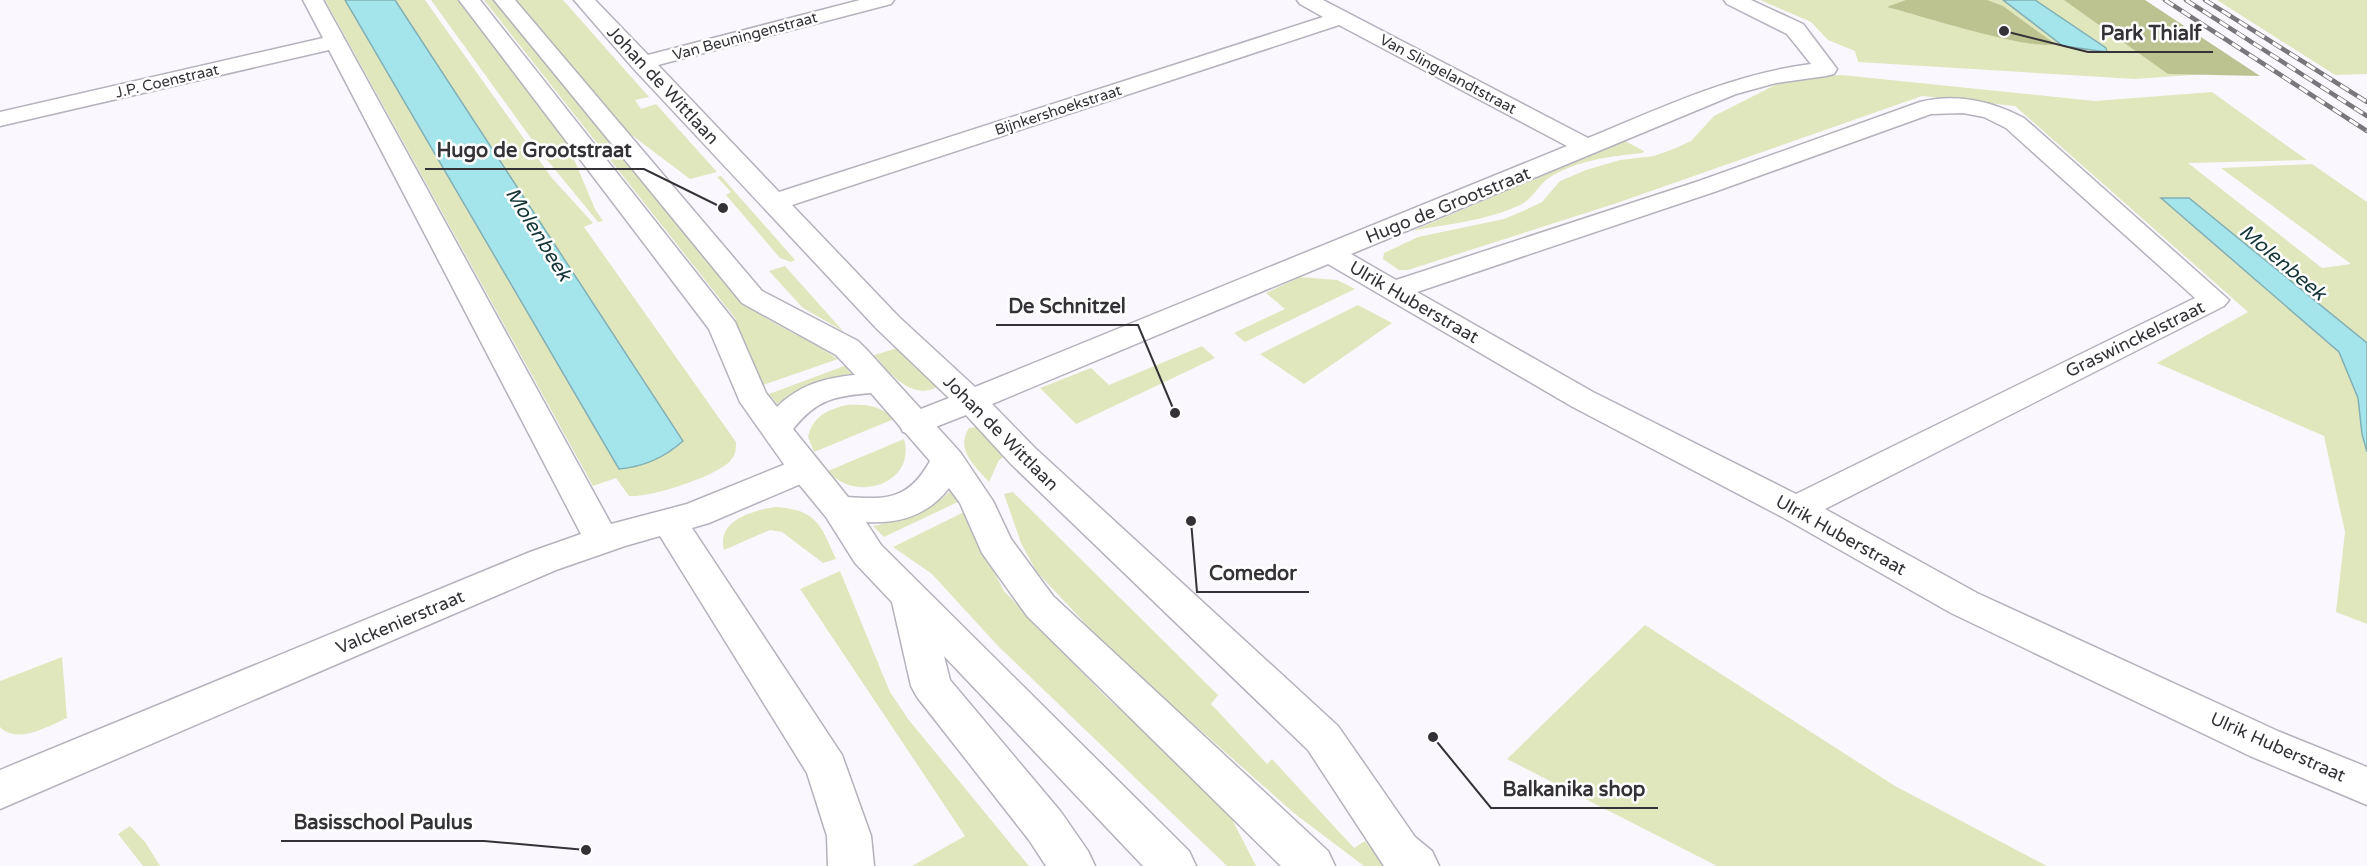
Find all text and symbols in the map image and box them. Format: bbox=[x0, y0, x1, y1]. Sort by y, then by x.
street label: Van Beuningenstraat bbox=[671, 8, 820, 64]
callout: Park Thialf bbox=[2088, 14, 2213, 52]
street label: Johan de Wittlaan bbox=[602, 21, 724, 149]
text: Park Thialf bbox=[2101, 22, 2202, 46]
street label: Van Slingelandtstraat bbox=[1377, 30, 1520, 118]
street label: J.P. Coenstraat bbox=[114, 60, 221, 102]
street label: Bijnkershoekstraat bbox=[992, 81, 1124, 139]
callout: Hugo de Grootstraat bbox=[425, 131, 644, 169]
text: Hugo de Grootstraat bbox=[436, 139, 632, 163]
street label: Hugo de Grootstraat bbox=[1362, 162, 1534, 248]
water label: Molenbeek bbox=[500, 183, 577, 288]
water label: Molenbeek bbox=[2234, 220, 2332, 307]
street label: Ulrik Huberstraat bbox=[1345, 256, 1483, 348]
callout: De Schnitzel bbox=[996, 287, 1138, 325]
text: De Schnitzel bbox=[1008, 295, 1126, 319]
street label: Graswinckelstraat bbox=[2062, 296, 2208, 382]
street label: Johan de Wittlaan bbox=[939, 371, 1063, 495]
street label: Ulrik Huberstraat bbox=[1772, 490, 1910, 580]
callout: Comedor bbox=[1197, 554, 1309, 592]
text: Comedor bbox=[1209, 562, 1297, 586]
street label: Valckenierstraat bbox=[333, 585, 468, 659]
street label: Ulrik Huberstraat bbox=[2207, 707, 2349, 787]
callout: Balkanika shop bbox=[1491, 770, 1658, 808]
text: Balkanika shop bbox=[1503, 778, 1646, 802]
callout: Basisschool Paulus bbox=[281, 803, 484, 841]
text: Basisschool Paulus bbox=[293, 811, 473, 835]

